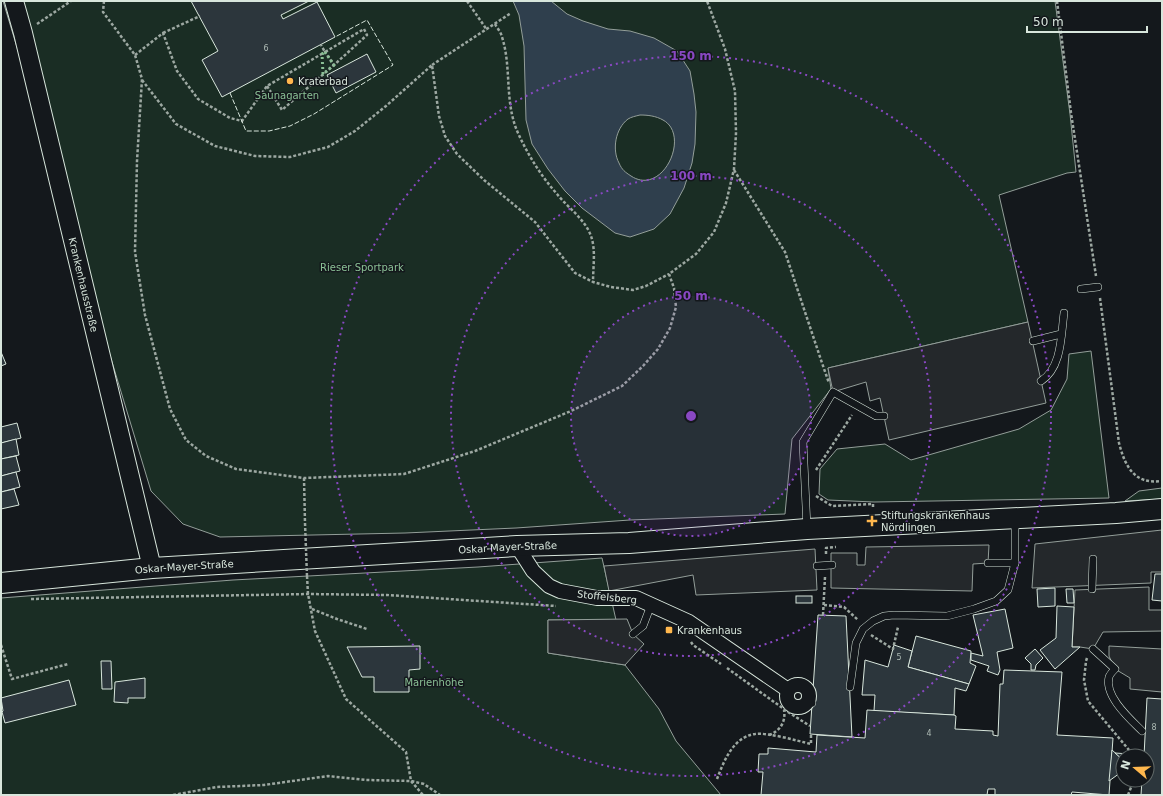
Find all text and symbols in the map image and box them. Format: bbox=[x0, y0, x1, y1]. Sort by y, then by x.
scale bar bbox=[1027, 8, 1147, 34]
text: 50 m bbox=[1033, 15, 1064, 29]
house number: 6 bbox=[263, 44, 269, 53]
text: 150 m bbox=[670, 49, 712, 63]
marker: Kraterbad bbox=[285, 76, 295, 86]
place label: Kraterbad bbox=[298, 76, 348, 87]
park label: Saunagarten bbox=[255, 90, 319, 101]
text: 100 m bbox=[670, 169, 712, 183]
street label: Krankenhausstraße bbox=[67, 236, 100, 333]
park label: Rieser Sportpark bbox=[320, 262, 404, 273]
text: 50 m bbox=[674, 289, 708, 303]
centre of rings bbox=[684, 409, 698, 423]
place label: Stiftungskrankenhaus Nördlingen bbox=[881, 510, 990, 533]
marker: Stiftungskrankenhaus Nördlingen bbox=[866, 515, 878, 527]
street label: Oskar-Mayer-Straße bbox=[458, 539, 557, 555]
street label: Oskar-Mayer-Straße bbox=[134, 558, 234, 575]
street label: Stoffelsberg bbox=[576, 588, 638, 606]
marker: Krankenhaus bbox=[664, 625, 674, 635]
place label: Krankenhaus bbox=[677, 625, 742, 636]
house number: 5 bbox=[896, 653, 902, 662]
park label: Marienhöhe bbox=[404, 677, 464, 688]
house number: 8 bbox=[1151, 723, 1157, 732]
house number: 4 bbox=[926, 729, 932, 738]
north arrow bbox=[1115, 748, 1155, 788]
text: N bbox=[1118, 758, 1134, 771]

